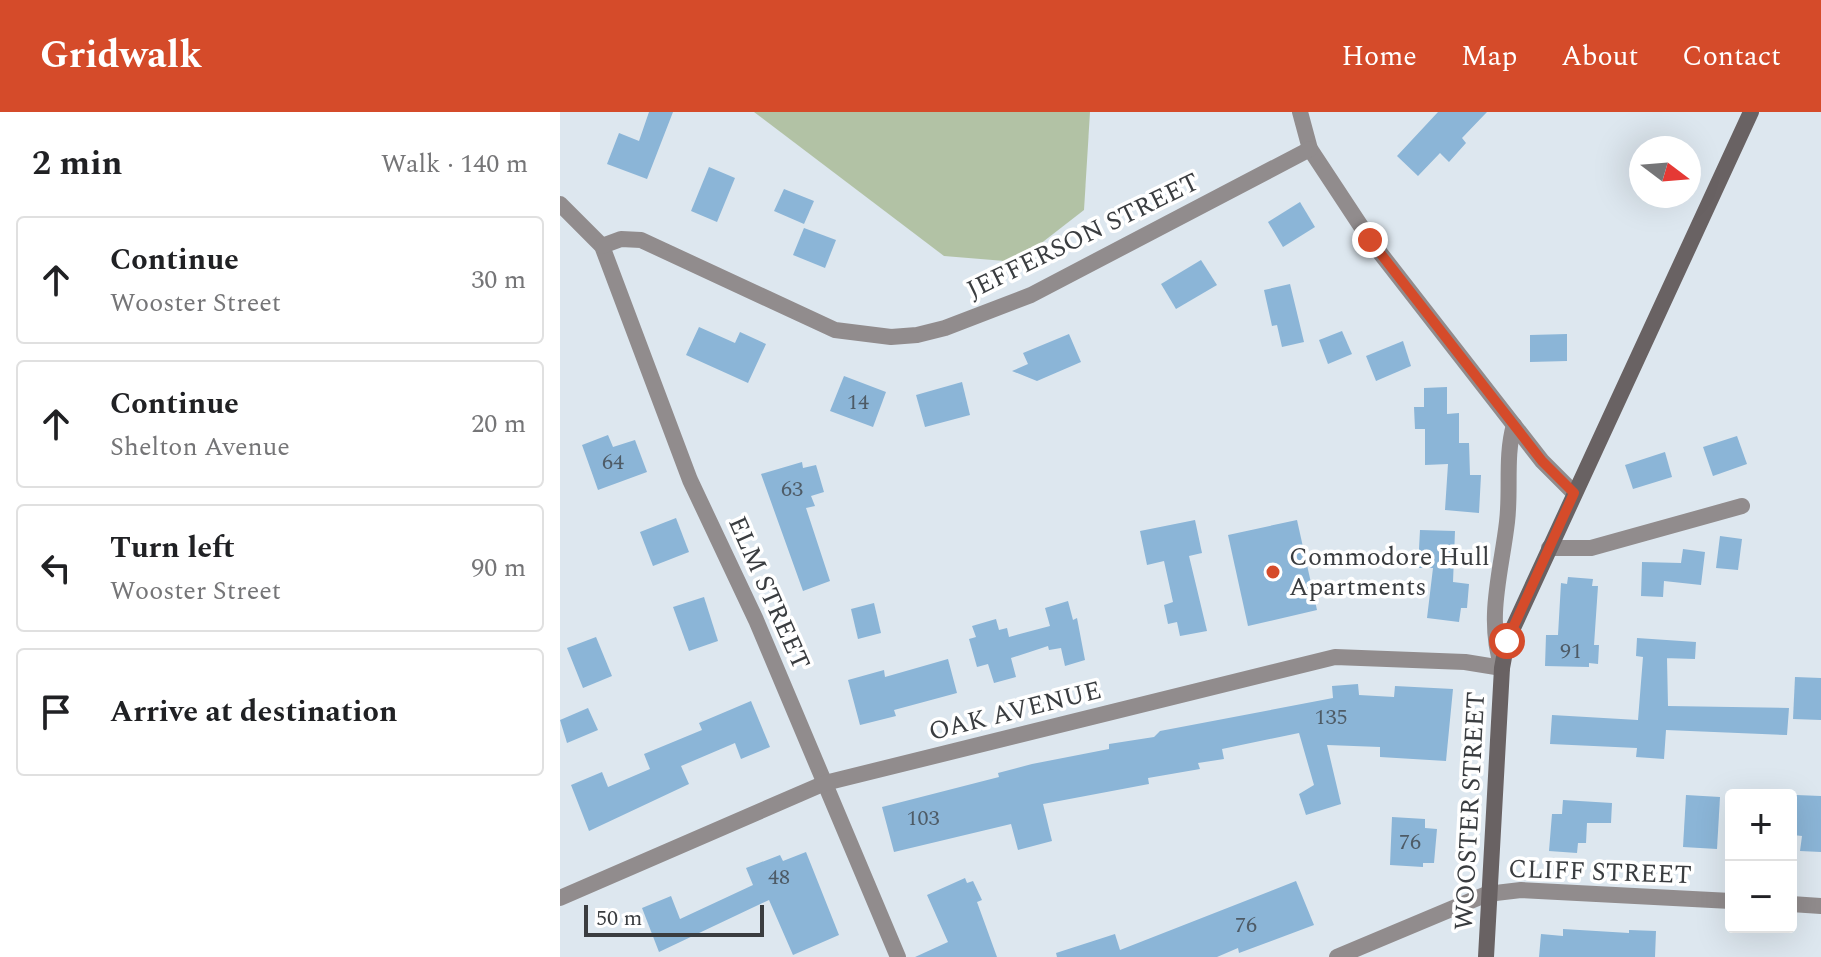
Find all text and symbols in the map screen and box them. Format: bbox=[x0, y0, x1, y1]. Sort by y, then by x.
text: Gridwalk bbox=[40, 27, 202, 85]
text: Home bbox=[1341, 35, 1417, 78]
text: Map bbox=[1461, 35, 1517, 78]
text: About bbox=[1561, 35, 1638, 78]
text: Contact bbox=[1682, 35, 1781, 78]
north arrow bbox=[1629, 136, 1701, 208]
text: 2 min bbox=[32, 138, 122, 190]
text: Walk · 140 m bbox=[381, 144, 528, 184]
street label: JEFFERSON STREET bbox=[960, 162, 1206, 310]
route end bbox=[1352, 222, 1388, 258]
text: Continue bbox=[110, 237, 239, 283]
icon: ahead bbox=[34, 258, 78, 302]
text: 30 m bbox=[471, 260, 526, 300]
text: Wooster Street bbox=[110, 283, 281, 323]
text: Continue bbox=[110, 381, 239, 427]
house number: 14 bbox=[847, 386, 869, 419]
icon: ahead bbox=[34, 402, 78, 446]
text: 20 m bbox=[471, 404, 526, 444]
text: Shelton Avenue bbox=[110, 427, 290, 467]
house number: 64 bbox=[602, 446, 624, 479]
house number: 63 bbox=[781, 473, 803, 506]
street label: ELM STREET bbox=[717, 510, 821, 676]
text: Turn left bbox=[110, 525, 235, 571]
place label: Commodore Hull Apartments bbox=[1289, 537, 1490, 607]
icon: left bbox=[34, 546, 78, 590]
text: 90 m bbox=[471, 548, 526, 588]
marker: Commodore Hull Apartments bbox=[1264, 563, 1282, 581]
text: Wooster Street bbox=[110, 571, 281, 611]
route start bbox=[1489, 623, 1525, 659]
house number: 91 bbox=[1560, 635, 1582, 668]
street label: OAK AVENUE bbox=[924, 670, 1106, 752]
text: Arrive at destination bbox=[110, 689, 397, 735]
icon: arrive bbox=[34, 690, 78, 734]
street label: WOOSTER STREET bbox=[1444, 691, 1496, 931]
house number: 135 bbox=[1314, 701, 1348, 734]
map controls bbox=[1725, 789, 1797, 933]
button: + bbox=[1725, 789, 1797, 861]
house number: 103 bbox=[906, 802, 940, 835]
house number: 76 bbox=[1399, 826, 1421, 859]
street label: CLIFF STREET bbox=[1508, 849, 1692, 895]
house number: 48 bbox=[768, 861, 790, 894]
button: − bbox=[1725, 861, 1797, 933]
scale bar bbox=[584, 901, 764, 937]
text: 50 m bbox=[596, 902, 642, 935]
house number: 76 bbox=[1235, 909, 1257, 942]

